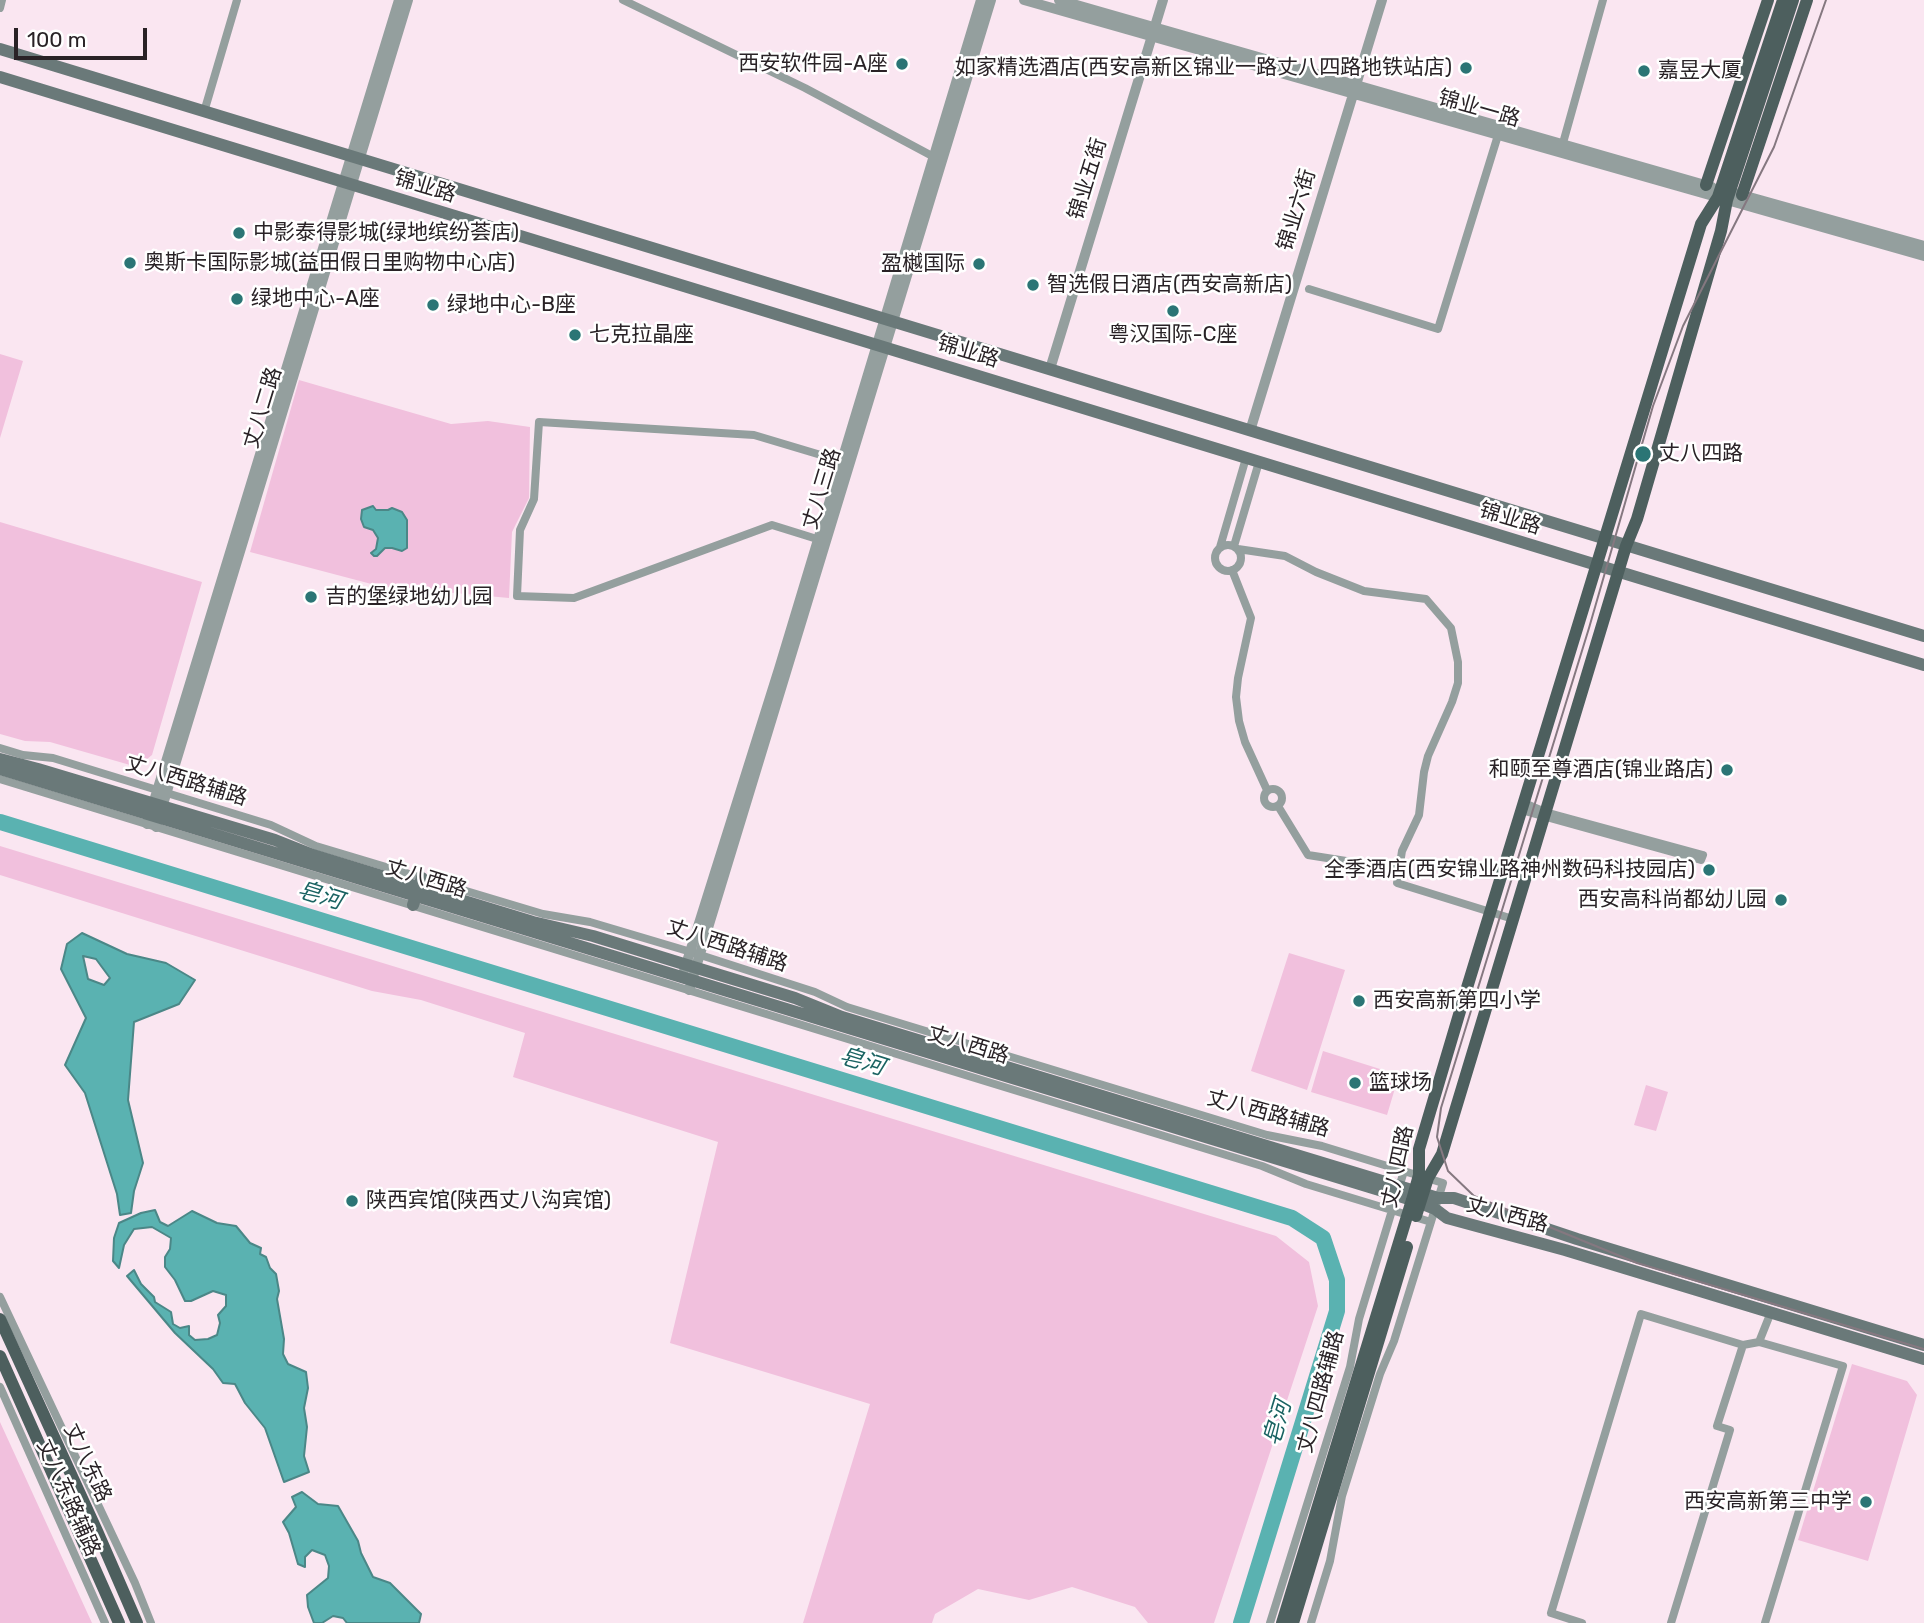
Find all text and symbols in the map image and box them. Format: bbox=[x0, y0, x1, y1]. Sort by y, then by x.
scale bar bbox=[18, 14, 150, 58]
text: 100 m bbox=[27, 27, 86, 52]
place label: 西安软件园-A座 bbox=[738, 51, 888, 77]
place label: 如家精选酒店(西安高新区锦业一路丈八四路地铁站店) bbox=[955, 55, 1452, 81]
marker: 西安软件园-A座 bbox=[894, 56, 910, 72]
place label: 嘉昱大厦 bbox=[1658, 58, 1742, 84]
marker: 如家精选酒店(西安高新区锦业一路丈八四路地铁站店) bbox=[1458, 60, 1474, 76]
marker: 嘉昱大厦 bbox=[1636, 63, 1652, 79]
street label: 锦业一路 bbox=[1435, 85, 1523, 133]
street label: 锦业五街 bbox=[1064, 135, 1112, 223]
street label: 锦业路 bbox=[391, 166, 459, 208]
street label: 锦业六街 bbox=[1273, 166, 1321, 254]
place label: 中影泰得影城(绿地缤纷荟店) bbox=[253, 220, 519, 246]
marker: 中影泰得影城(绿地缤纷荟店) bbox=[231, 225, 247, 241]
place label: 奥斯卡国际影城(益田假日里购物中心店) bbox=[144, 250, 515, 276]
place label: 盈樾国际 bbox=[881, 251, 965, 277]
marker: 奥斯卡国际影城(益田假日里购物中心店) bbox=[122, 255, 138, 271]
marker: 盈樾国际 bbox=[971, 256, 987, 272]
place label: 智选假日酒店(西安高新店) bbox=[1047, 272, 1292, 298]
marker: 智选假日酒店(西安高新店) bbox=[1025, 277, 1041, 293]
place label: 绿地中心-A座 bbox=[251, 286, 380, 312]
marker: 绿地中心-A座 bbox=[229, 291, 245, 307]
place label: 绿地中心-B座 bbox=[447, 292, 576, 318]
marker: 绿地中心-B座 bbox=[425, 297, 441, 313]
marker: 粤汉国际-C座 bbox=[1165, 303, 1181, 319]
place label: 七克拉晶座 bbox=[589, 322, 694, 348]
place label: 粤汉国际-C座 bbox=[1108, 322, 1238, 348]
marker: 七克拉晶座 bbox=[567, 327, 583, 343]
street label: 锦业路 bbox=[934, 331, 1002, 373]
street label: 丈八二路 bbox=[239, 364, 287, 452]
place label: 丈八四路 bbox=[1659, 441, 1743, 467]
marker: 丈八四路 bbox=[1633, 444, 1653, 464]
street label: 丈八三路 bbox=[798, 445, 846, 533]
street label: 锦业路 bbox=[1476, 498, 1544, 540]
place label: 吉的堡绿地幼儿园 bbox=[325, 584, 493, 610]
marker: 吉的堡绿地幼儿园 bbox=[303, 589, 319, 605]
street label: 丈八西路辅路 bbox=[122, 751, 250, 811]
place label: 和颐至尊酒店(锦业路店) bbox=[1489, 757, 1713, 783]
marker: 和颐至尊酒店(锦业路店) bbox=[1719, 762, 1735, 778]
street label: 丈八西路 bbox=[382, 855, 470, 903]
place label: 全季酒店(西安锦业路神州数码科技园店) bbox=[1324, 857, 1695, 883]
marker: 全季酒店(西安锦业路神州数码科技园店) bbox=[1701, 862, 1717, 878]
water label: 皂河 bbox=[294, 876, 346, 916]
place label: 西安高科尚都幼儿园 bbox=[1578, 887, 1767, 913]
marker: 西安高科尚都幼儿园 bbox=[1773, 892, 1789, 908]
street label: 丈八西路辅路 bbox=[663, 915, 791, 977]
place label: 西安高新第四小学 bbox=[1373, 988, 1541, 1014]
marker: 西安高新第四小学 bbox=[1351, 993, 1367, 1009]
street label: 丈八西路 bbox=[924, 1021, 1012, 1069]
water label: 皂河 bbox=[836, 1042, 888, 1082]
place label: 篮球场 bbox=[1369, 1070, 1432, 1096]
marker: 篮球场 bbox=[1347, 1075, 1363, 1091]
street label: 丈八西路辅路 bbox=[1204, 1086, 1332, 1142]
street label: 丈八四路 bbox=[1377, 1123, 1419, 1211]
place label: 陕西宾馆(陕西丈八沟宾馆) bbox=[366, 1188, 611, 1214]
street label: 丈八西路 bbox=[1463, 1192, 1551, 1238]
marker: 陕西宾馆(陕西丈八沟宾馆) bbox=[344, 1193, 360, 1209]
street label: 丈八四路辅路 bbox=[1293, 1328, 1349, 1456]
water label: 皂河 bbox=[1258, 1397, 1298, 1449]
street label: 丈八东路 bbox=[58, 1420, 116, 1506]
street label: 丈八东路辅路 bbox=[31, 1435, 105, 1561]
place label: 西安高新第三中学 bbox=[1684, 1489, 1852, 1515]
marker: 西安高新第三中学 bbox=[1858, 1494, 1874, 1510]

